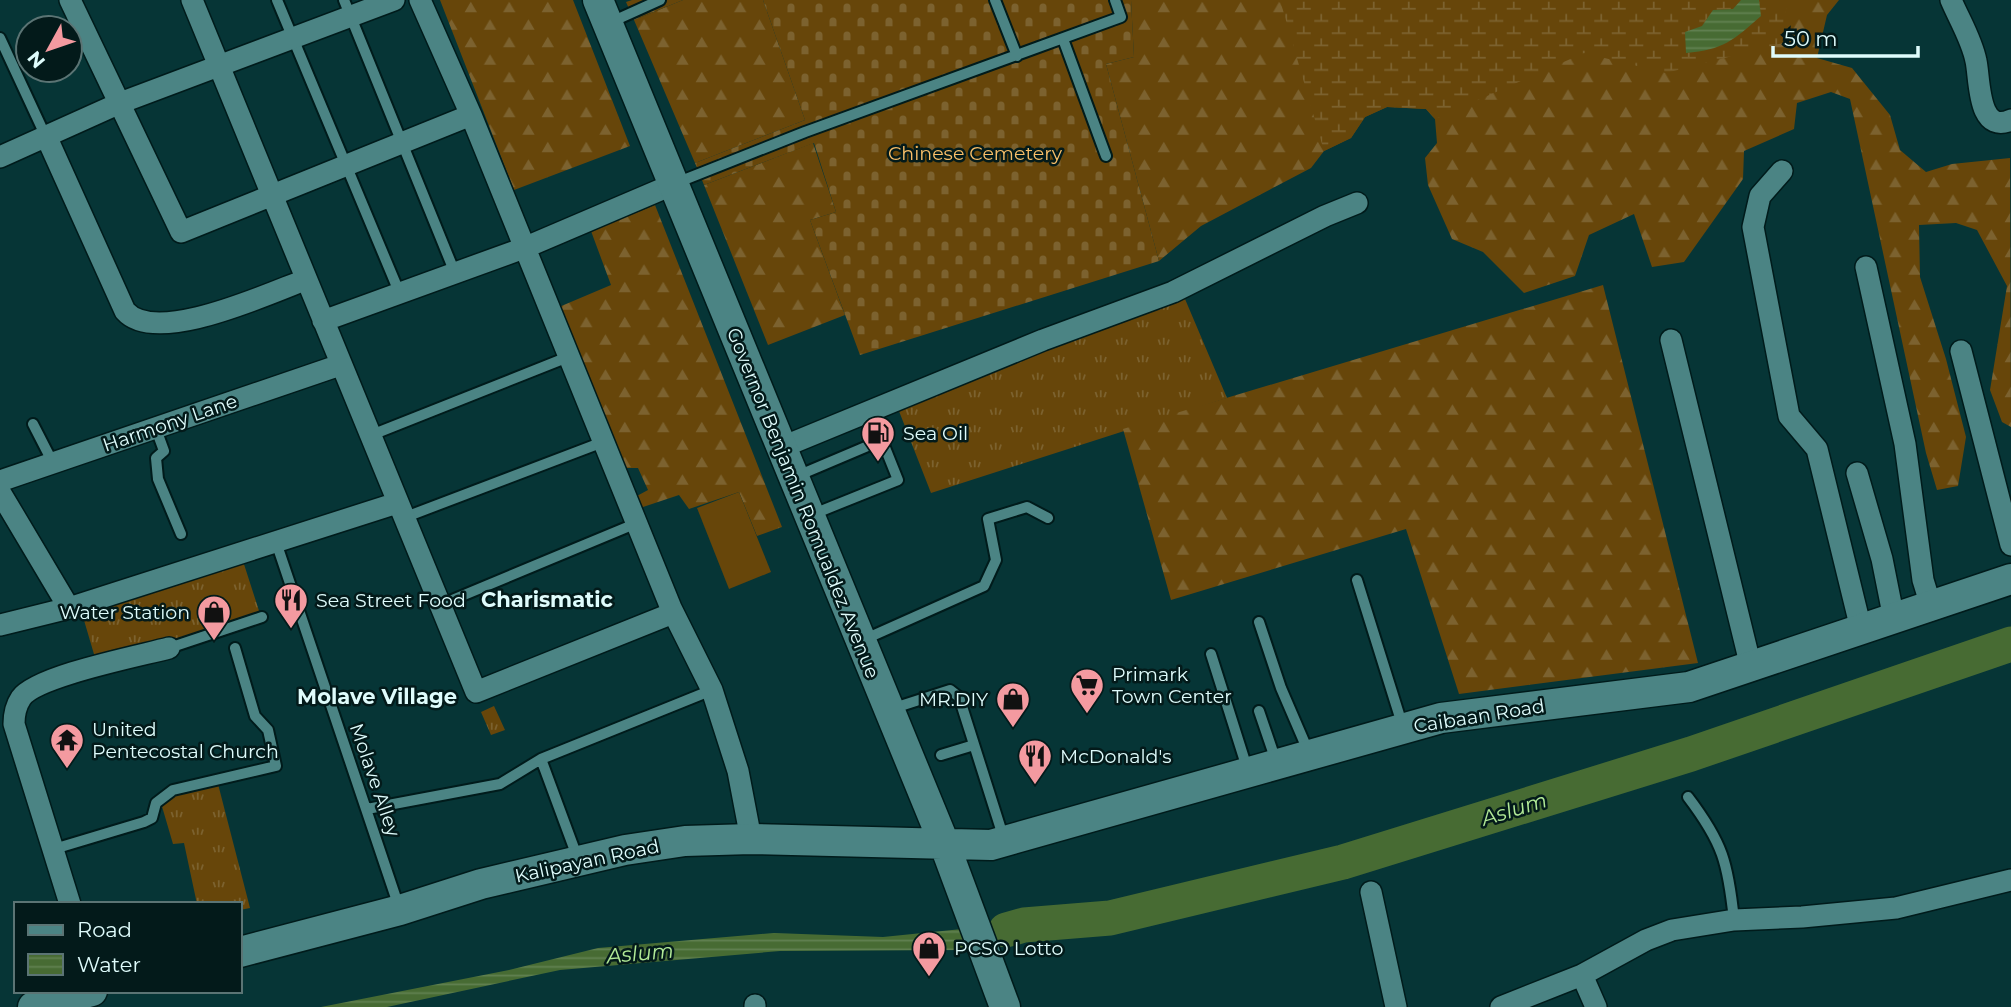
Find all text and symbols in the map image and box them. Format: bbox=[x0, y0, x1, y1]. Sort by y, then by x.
north arrow bbox=[14, 14, 84, 84]
scale bar bbox=[1773, 14, 1918, 58]
text: 50 m bbox=[1784, 26, 1838, 51]
text: N bbox=[23, 46, 50, 73]
park label: Chinese Cemetery bbox=[888, 142, 1063, 165]
street label: Governor Benjamin Romualdez Avenue bbox=[722, 324, 884, 682]
street label: Harmony Lane bbox=[100, 389, 240, 457]
fuel station icon: Sea Oil bbox=[859, 414, 897, 463]
place label: Sea Oil bbox=[903, 422, 968, 445]
restaurant icon: Sea Street Food bbox=[272, 581, 310, 630]
district label: Charismatic bbox=[481, 587, 614, 612]
place label: Sea Street Food bbox=[316, 589, 466, 612]
shop icon: Water Station bbox=[195, 593, 233, 642]
place label: Water Station bbox=[59, 601, 190, 624]
place label: Primark Town Center bbox=[1112, 663, 1232, 708]
supermarket icon: Primark Town Center bbox=[1068, 666, 1106, 715]
shop icon: MR.DIY bbox=[994, 680, 1032, 729]
district label: Molave Village bbox=[297, 684, 457, 709]
place label: MR.DIY bbox=[919, 688, 989, 711]
street label: Caibaan Road bbox=[1412, 694, 1546, 738]
place label: United Pentecostal Church bbox=[92, 718, 279, 763]
street label: Molave Alley bbox=[345, 720, 405, 840]
temple icon: United Pentecostal Church bbox=[48, 721, 86, 770]
restaurant icon: McDonald's bbox=[1016, 737, 1054, 786]
place label: McDonald's bbox=[1060, 745, 1172, 768]
water label: Aslum bbox=[1476, 787, 1550, 831]
street label: Kalipayan Road bbox=[513, 834, 661, 888]
legend bbox=[14, 902, 242, 993]
text: Road bbox=[77, 917, 132, 942]
shop icon: PCSO Lotto bbox=[910, 929, 948, 978]
place label: PCSO Lotto bbox=[954, 937, 1063, 960]
water label: Aslum bbox=[603, 938, 675, 969]
text: Water bbox=[77, 952, 141, 977]

